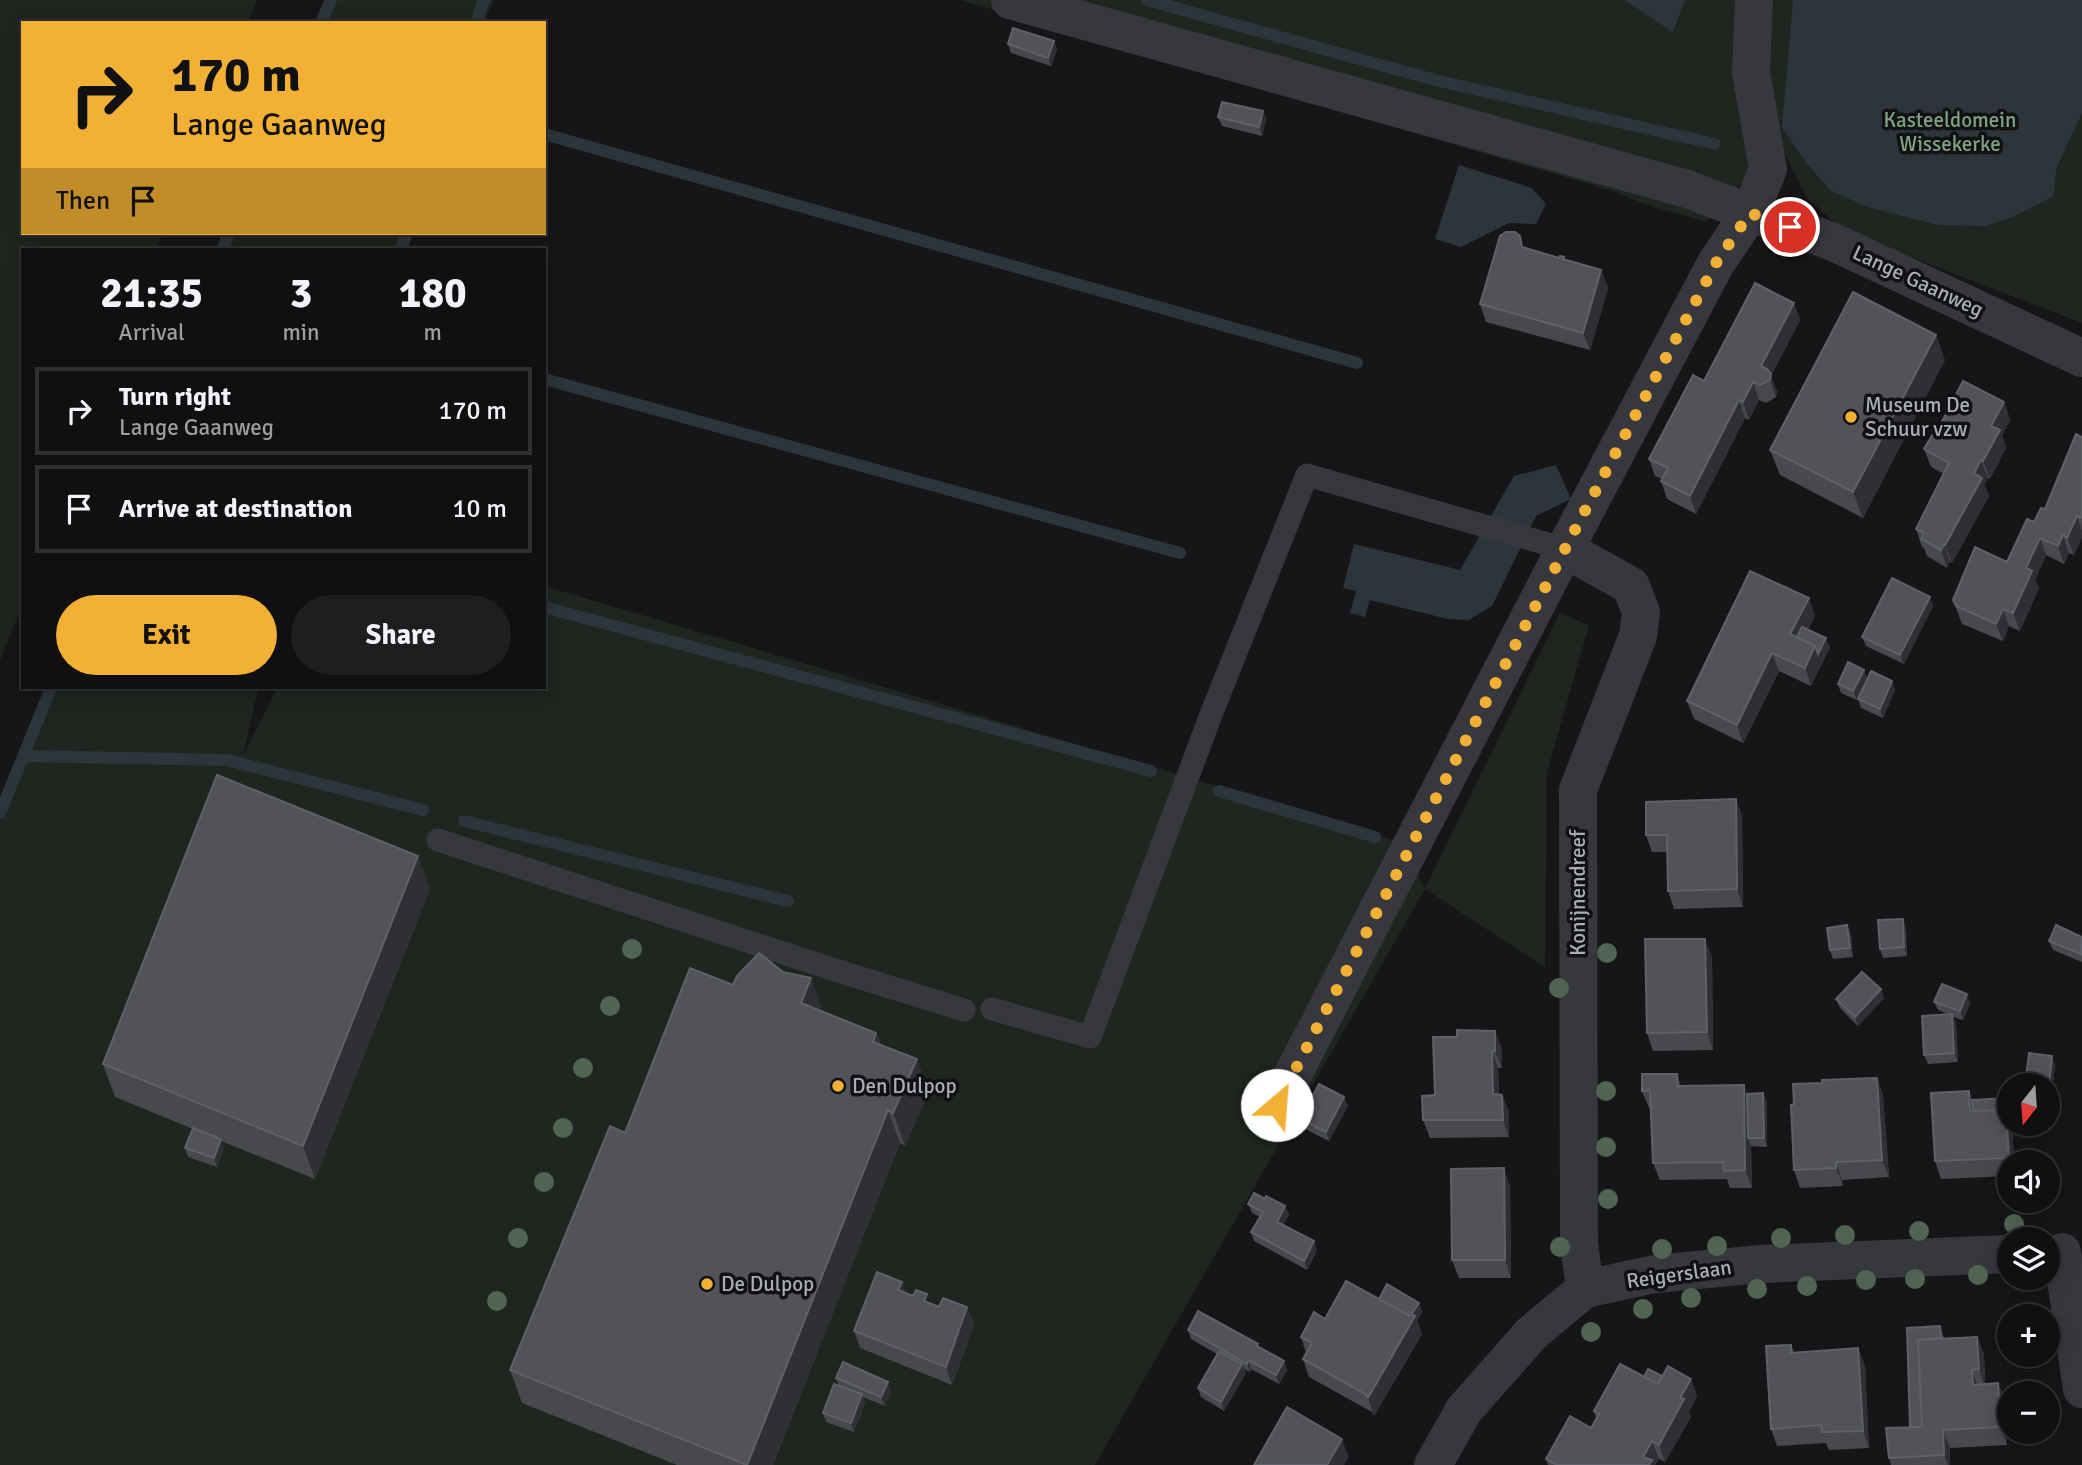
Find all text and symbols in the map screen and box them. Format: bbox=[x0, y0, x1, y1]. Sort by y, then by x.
text: 170 m bbox=[171, 45, 301, 105]
icon: right bbox=[56, 49, 147, 140]
text: Lange Gaanweg bbox=[171, 105, 387, 144]
park label: Kasteeldomein Wissekerke bbox=[1883, 107, 2017, 157]
icon: arrive bbox=[124, 182, 162, 220]
text: Then bbox=[56, 185, 110, 217]
pin bbox=[1760, 197, 1820, 257]
icon: arrive bbox=[1771, 208, 1809, 246]
street label: Lange Gaanweg bbox=[1848, 239, 1988, 323]
text: 21:35 bbox=[100, 268, 203, 319]
text: 3 bbox=[290, 268, 312, 319]
text: 180 bbox=[399, 268, 467, 319]
text: Arrival bbox=[119, 318, 185, 347]
text: min bbox=[282, 318, 320, 347]
text: m bbox=[424, 318, 442, 347]
text: Turn right bbox=[119, 381, 231, 413]
icon: right bbox=[60, 392, 98, 430]
place label: Museum De Schuur vzw bbox=[1865, 392, 1970, 442]
text: 170 m bbox=[438, 395, 507, 427]
marker: Museum De Schuur vzw bbox=[1843, 409, 1859, 425]
text: Lange Gaanweg bbox=[119, 413, 274, 442]
icon: arrive bbox=[60, 490, 98, 528]
text: Arrive at destination bbox=[119, 493, 352, 525]
text: 10 m bbox=[452, 493, 507, 525]
button: Exit bbox=[56, 595, 277, 675]
button: Share bbox=[291, 595, 511, 675]
street label: Konijnendreef bbox=[1565, 829, 1591, 956]
position arrow bbox=[1240, 1068, 1314, 1142]
place label: Den Dulpop bbox=[852, 1073, 957, 1099]
north arrow bbox=[1997, 1073, 2060, 1136]
map controls bbox=[1997, 1073, 2060, 1444]
marker: Den Dulpop bbox=[830, 1078, 846, 1094]
button: sound bbox=[1997, 1150, 2060, 1213]
button: layers bbox=[1997, 1227, 2060, 1290]
street label: Reigerslaan bbox=[1625, 1254, 1733, 1294]
place label: De Dulpop bbox=[721, 1271, 814, 1297]
marker: De Dulpop bbox=[699, 1276, 715, 1292]
button: + bbox=[1997, 1304, 2060, 1367]
button: − bbox=[1997, 1381, 2060, 1444]

